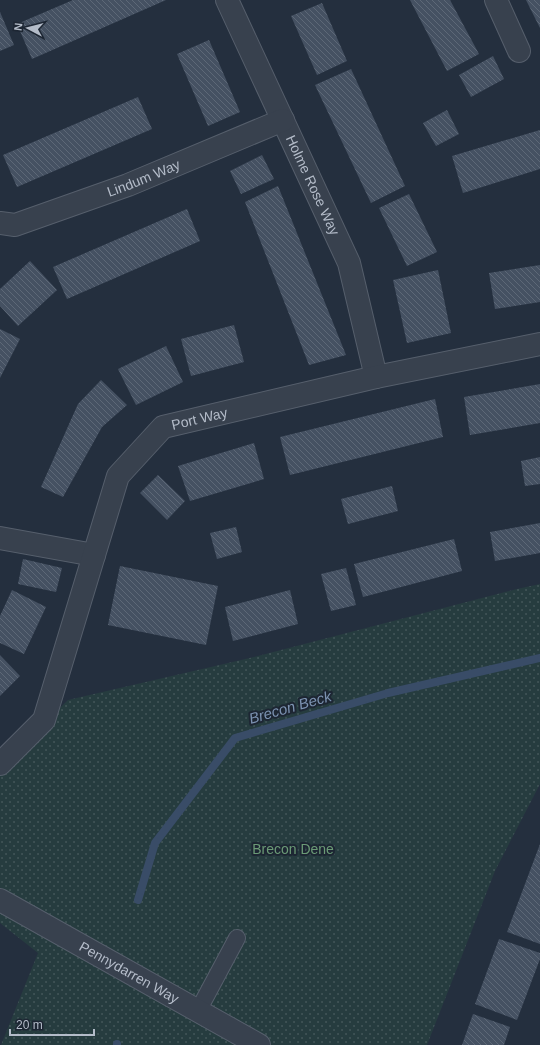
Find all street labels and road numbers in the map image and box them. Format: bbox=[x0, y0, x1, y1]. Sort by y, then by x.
street label: Holme Rose Way bbox=[283, 132, 343, 238]
street label: Lindum Way bbox=[105, 156, 182, 200]
street label: Port Way bbox=[170, 404, 229, 433]
street label: Pennydarren Way bbox=[77, 938, 182, 1007]

